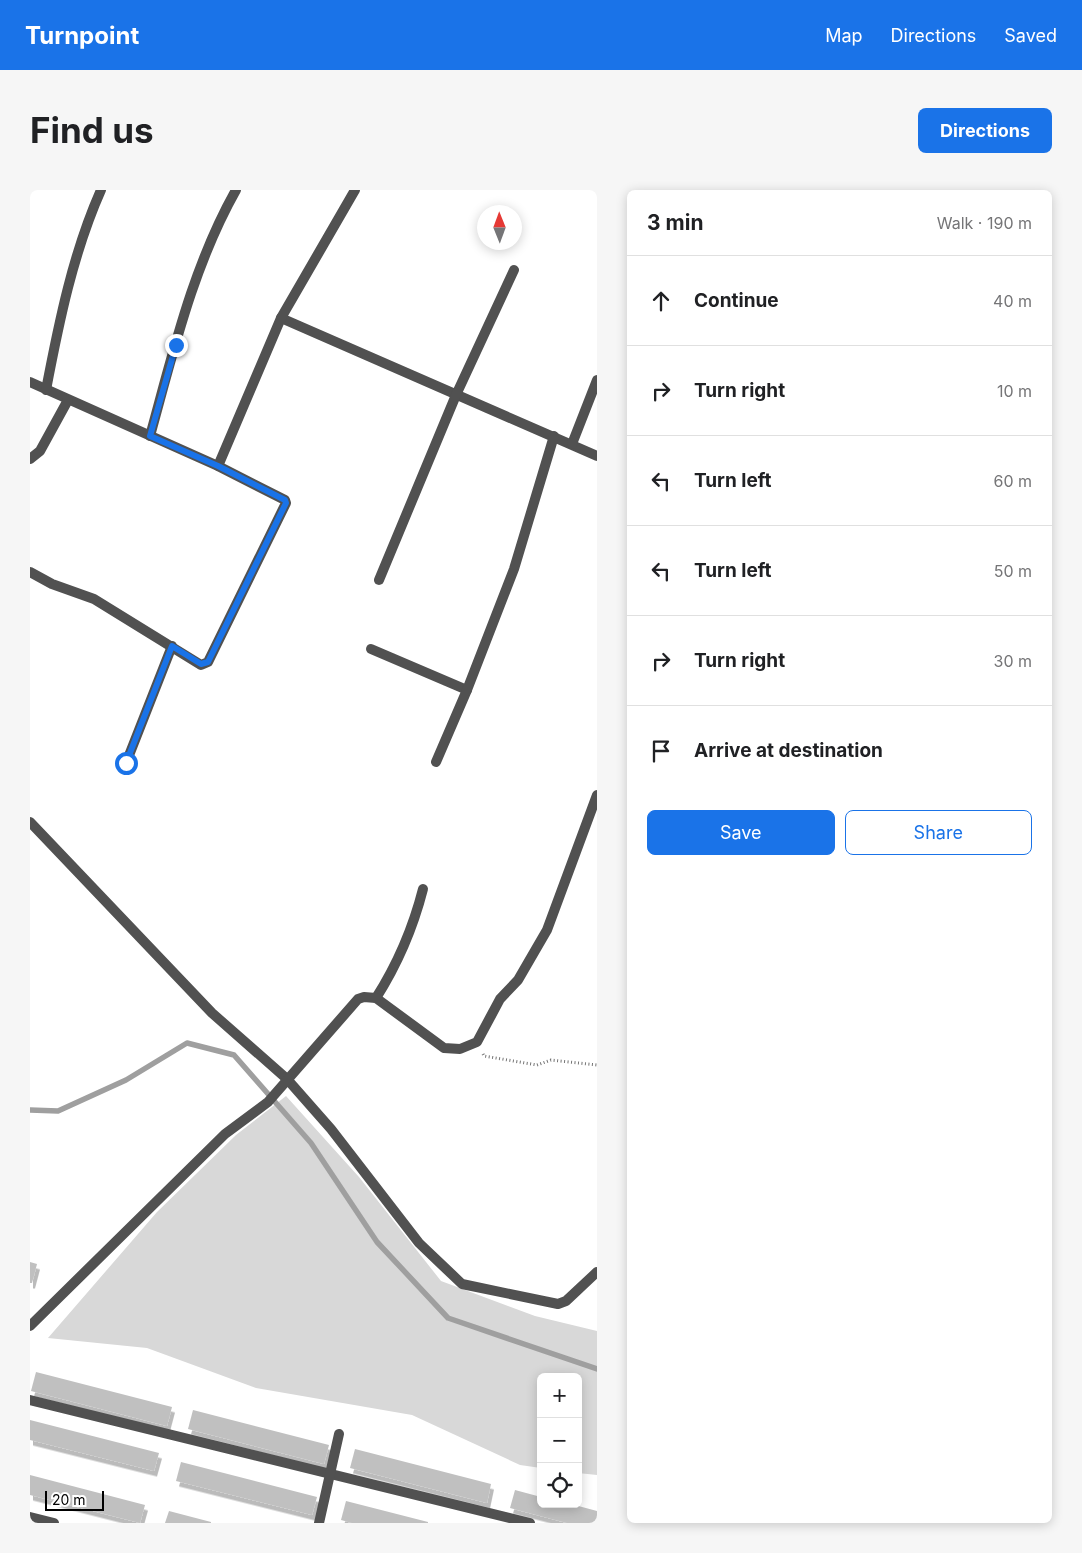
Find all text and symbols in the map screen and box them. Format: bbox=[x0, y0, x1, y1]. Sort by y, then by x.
text: Turnpoint bbox=[25, 21, 139, 50]
text: Map bbox=[825, 25, 863, 46]
text: Directions bbox=[891, 25, 976, 46]
text: Saved bbox=[1004, 25, 1057, 46]
button: Directions bbox=[918, 108, 1052, 153]
text: Find us bbox=[30, 109, 154, 151]
north arrow bbox=[477, 205, 522, 250]
text: 3 min bbox=[647, 210, 703, 235]
text: Walk · 190 m bbox=[937, 213, 1032, 233]
icon: ahead bbox=[647, 287, 675, 315]
text: Continue bbox=[694, 289, 779, 312]
text: 40 m bbox=[993, 291, 1032, 311]
route end bbox=[165, 334, 188, 357]
icon: right bbox=[647, 377, 675, 405]
text: Turn right bbox=[694, 379, 785, 402]
text: 10 m bbox=[997, 381, 1032, 401]
icon: left bbox=[647, 467, 675, 495]
text: Turn left bbox=[694, 469, 772, 492]
text: 60 m bbox=[993, 471, 1032, 491]
icon: left bbox=[647, 557, 675, 585]
text: Turn left bbox=[694, 559, 772, 582]
text: 50 m bbox=[994, 561, 1032, 581]
icon: right bbox=[647, 647, 675, 675]
text: Turn right bbox=[694, 649, 785, 672]
text: 30 m bbox=[994, 651, 1032, 671]
icon: arrive bbox=[647, 737, 675, 765]
text: Arrive at destination bbox=[694, 739, 883, 762]
route start bbox=[115, 752, 138, 775]
button: Save bbox=[647, 810, 835, 855]
button: Share bbox=[845, 810, 1032, 855]
map controls bbox=[537, 1373, 582, 1508]
button: + bbox=[537, 1373, 582, 1418]
button: − bbox=[537, 1418, 582, 1463]
button: locate bbox=[537, 1463, 582, 1508]
scale bar bbox=[45, 1488, 104, 1511]
text: 20 m bbox=[52, 1491, 86, 1508]

